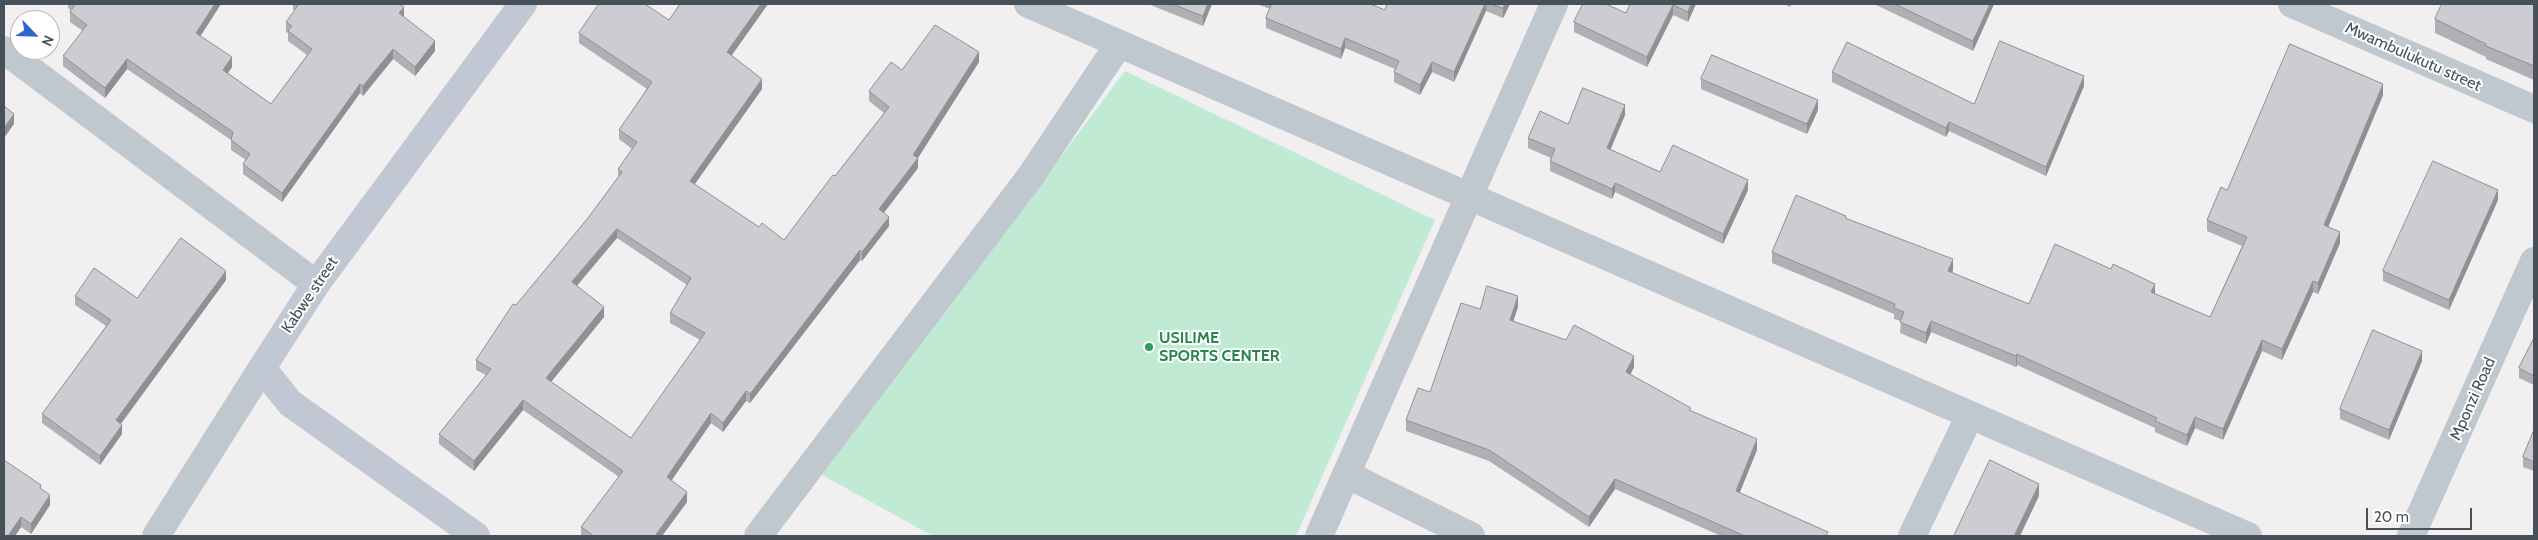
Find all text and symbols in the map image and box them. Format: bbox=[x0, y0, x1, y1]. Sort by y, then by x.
north arrow bbox=[10, 10, 60, 60]
street label: Mwambulukutu street bbox=[2342, 18, 2484, 96]
text: N bbox=[38, 33, 58, 49]
street label: Kabwe street bbox=[278, 253, 342, 337]
place label: USILIME SPORTS CENTER bbox=[1159, 328, 1280, 366]
marker: USILIME SPORTS CENTER bbox=[1143, 341, 1155, 353]
street label: Mponzi Road bbox=[2446, 355, 2500, 443]
scale bar bbox=[2368, 498, 2474, 530]
text: 20 m bbox=[2374, 508, 2409, 526]

